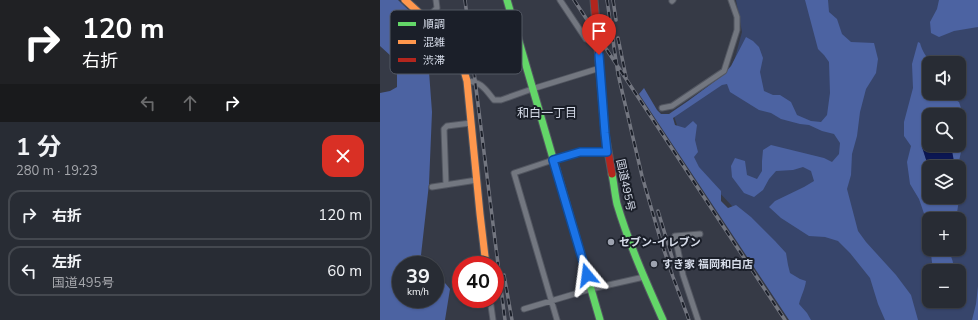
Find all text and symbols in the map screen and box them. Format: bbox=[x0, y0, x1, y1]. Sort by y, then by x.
text: 120 m bbox=[82, 10, 165, 48]
legend bbox=[390, 10, 522, 74]
pin bbox=[582, 14, 616, 55]
icon: right bbox=[16, 16, 68, 68]
text: 順調 bbox=[423, 17, 445, 32]
icon: arrive bbox=[588, 20, 610, 42]
text: 混雑 bbox=[423, 35, 445, 50]
text: 右折 bbox=[82, 49, 118, 73]
text: 渋滞 bbox=[423, 53, 445, 68]
map controls bbox=[922, 56, 966, 308]
button: sound bbox=[922, 56, 966, 100]
icon: left bbox=[137, 92, 159, 114]
icon: ahead bbox=[179, 92, 201, 114]
icon: right bbox=[221, 92, 243, 114]
district label: 和白一丁目 bbox=[517, 105, 577, 121]
button: search bbox=[922, 108, 966, 152]
text: 1 分 bbox=[16, 131, 61, 163]
button: close bbox=[322, 135, 364, 177]
street label: 国道495号 bbox=[613, 158, 638, 212]
button: layers bbox=[922, 160, 966, 204]
text: 280 m · 19:23 bbox=[16, 162, 98, 180]
icon: right bbox=[18, 204, 40, 226]
text: 120 m bbox=[318, 205, 362, 225]
text: 右折 bbox=[52, 206, 82, 226]
button: + bbox=[922, 212, 966, 256]
place label: セブン-イレブン bbox=[619, 235, 701, 250]
marker: セブン-イレブン bbox=[606, 237, 616, 247]
text: 左折 bbox=[52, 252, 82, 272]
position arrow bbox=[566, 254, 608, 296]
speed limit sign: 40 bbox=[452, 256, 504, 308]
place label: すき家 福岡和白店 bbox=[662, 257, 753, 272]
marker: すき家 福岡和白店 bbox=[649, 259, 659, 269]
icon: left bbox=[18, 260, 40, 282]
text: 60 m bbox=[327, 261, 362, 281]
text: 39 bbox=[406, 263, 430, 290]
button: − bbox=[922, 264, 966, 308]
text: 国道495号 bbox=[52, 274, 114, 292]
text: km/h bbox=[407, 285, 429, 299]

